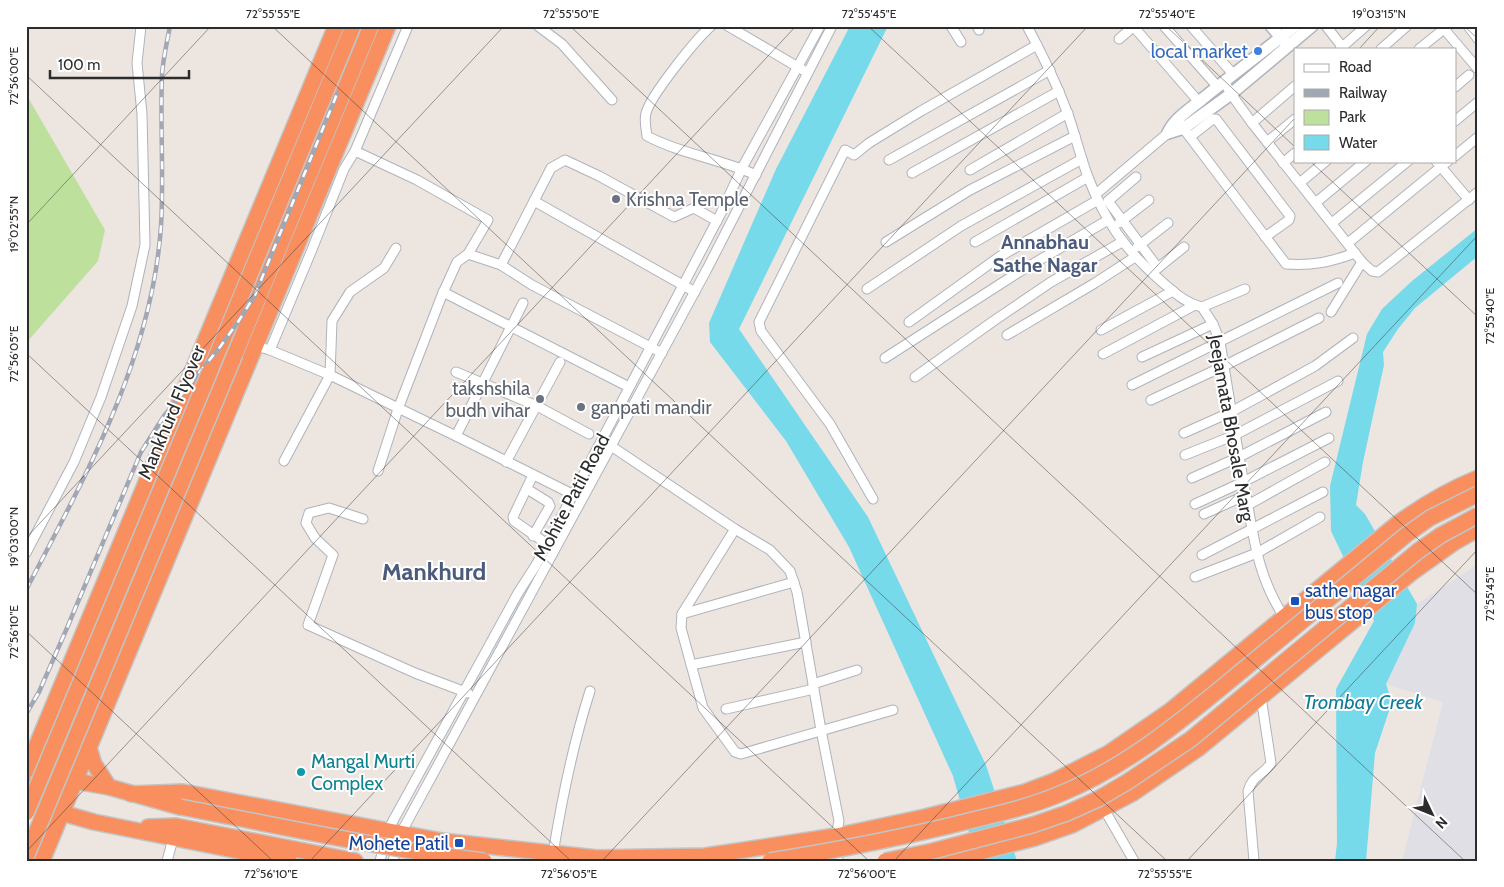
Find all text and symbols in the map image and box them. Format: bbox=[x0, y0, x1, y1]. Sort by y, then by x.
text: 72°55'55"E bbox=[246, 6, 301, 21]
text: 72°55'50"E bbox=[543, 6, 599, 21]
text: 72°55'45"E bbox=[842, 6, 897, 21]
text: 72°55'40"E bbox=[1139, 6, 1196, 21]
text: 19°03'15"N bbox=[1352, 6, 1406, 21]
place label: local market bbox=[1151, 40, 1249, 63]
marker: local market bbox=[1252, 45, 1264, 57]
text: 72°56'00"E bbox=[6, 46, 21, 105]
scale bar bbox=[50, 48, 189, 80]
legend bbox=[1294, 48, 1456, 162]
text: 100 m bbox=[58, 56, 100, 74]
text: Road bbox=[1339, 58, 1372, 76]
text: Railway bbox=[1339, 84, 1388, 102]
text: Park bbox=[1339, 108, 1366, 126]
text: Water bbox=[1339, 134, 1377, 152]
place label: Krishna Temple bbox=[626, 188, 749, 211]
marker: Krishna Temple bbox=[610, 193, 622, 205]
text: 19°02'55"N bbox=[6, 196, 21, 252]
district label: Annabhau Sathe Nagar bbox=[993, 230, 1098, 277]
text: 72°55'40"E bbox=[1482, 287, 1497, 344]
text: 72°56'05"E bbox=[6, 325, 21, 382]
street label: Jeejamata Bhosale Marg bbox=[1204, 332, 1259, 524]
street label: Mankhurd Flyover bbox=[133, 342, 210, 483]
place label: takshshila budh vihar bbox=[446, 377, 530, 422]
marker: takshshila budh vihar bbox=[534, 393, 546, 405]
place label: ganpati mandir bbox=[591, 396, 711, 419]
marker: ganpati mandir bbox=[575, 401, 587, 413]
street label: Mohite Patil Road bbox=[528, 430, 615, 565]
text: 19°03'00"N bbox=[6, 507, 21, 567]
district label: Mankhurd bbox=[382, 557, 486, 586]
text: 72°55'45"E bbox=[1482, 566, 1497, 621]
place label: sathe nagar bus stop bbox=[1305, 579, 1397, 624]
marker: sathe nagar bus stop bbox=[1289, 595, 1301, 607]
text: 72°56'10"E bbox=[6, 605, 21, 659]
water label: Trombay Creek bbox=[1303, 690, 1424, 714]
place label: Mangal Murti Complex bbox=[311, 750, 415, 795]
marker: Mangal Murti Complex bbox=[295, 766, 307, 778]
north arrow bbox=[1406, 790, 1456, 840]
text: N bbox=[1432, 813, 1451, 833]
place label: Mohete Patil bbox=[349, 832, 450, 855]
marker: Mohete Patil bbox=[453, 837, 465, 849]
text: 72°56'10"E bbox=[244, 866, 298, 881]
text: 72°56'05"E bbox=[541, 866, 598, 881]
text: 72°56'00"E bbox=[838, 866, 897, 881]
text: 72°55'55"E bbox=[1138, 866, 1193, 881]

